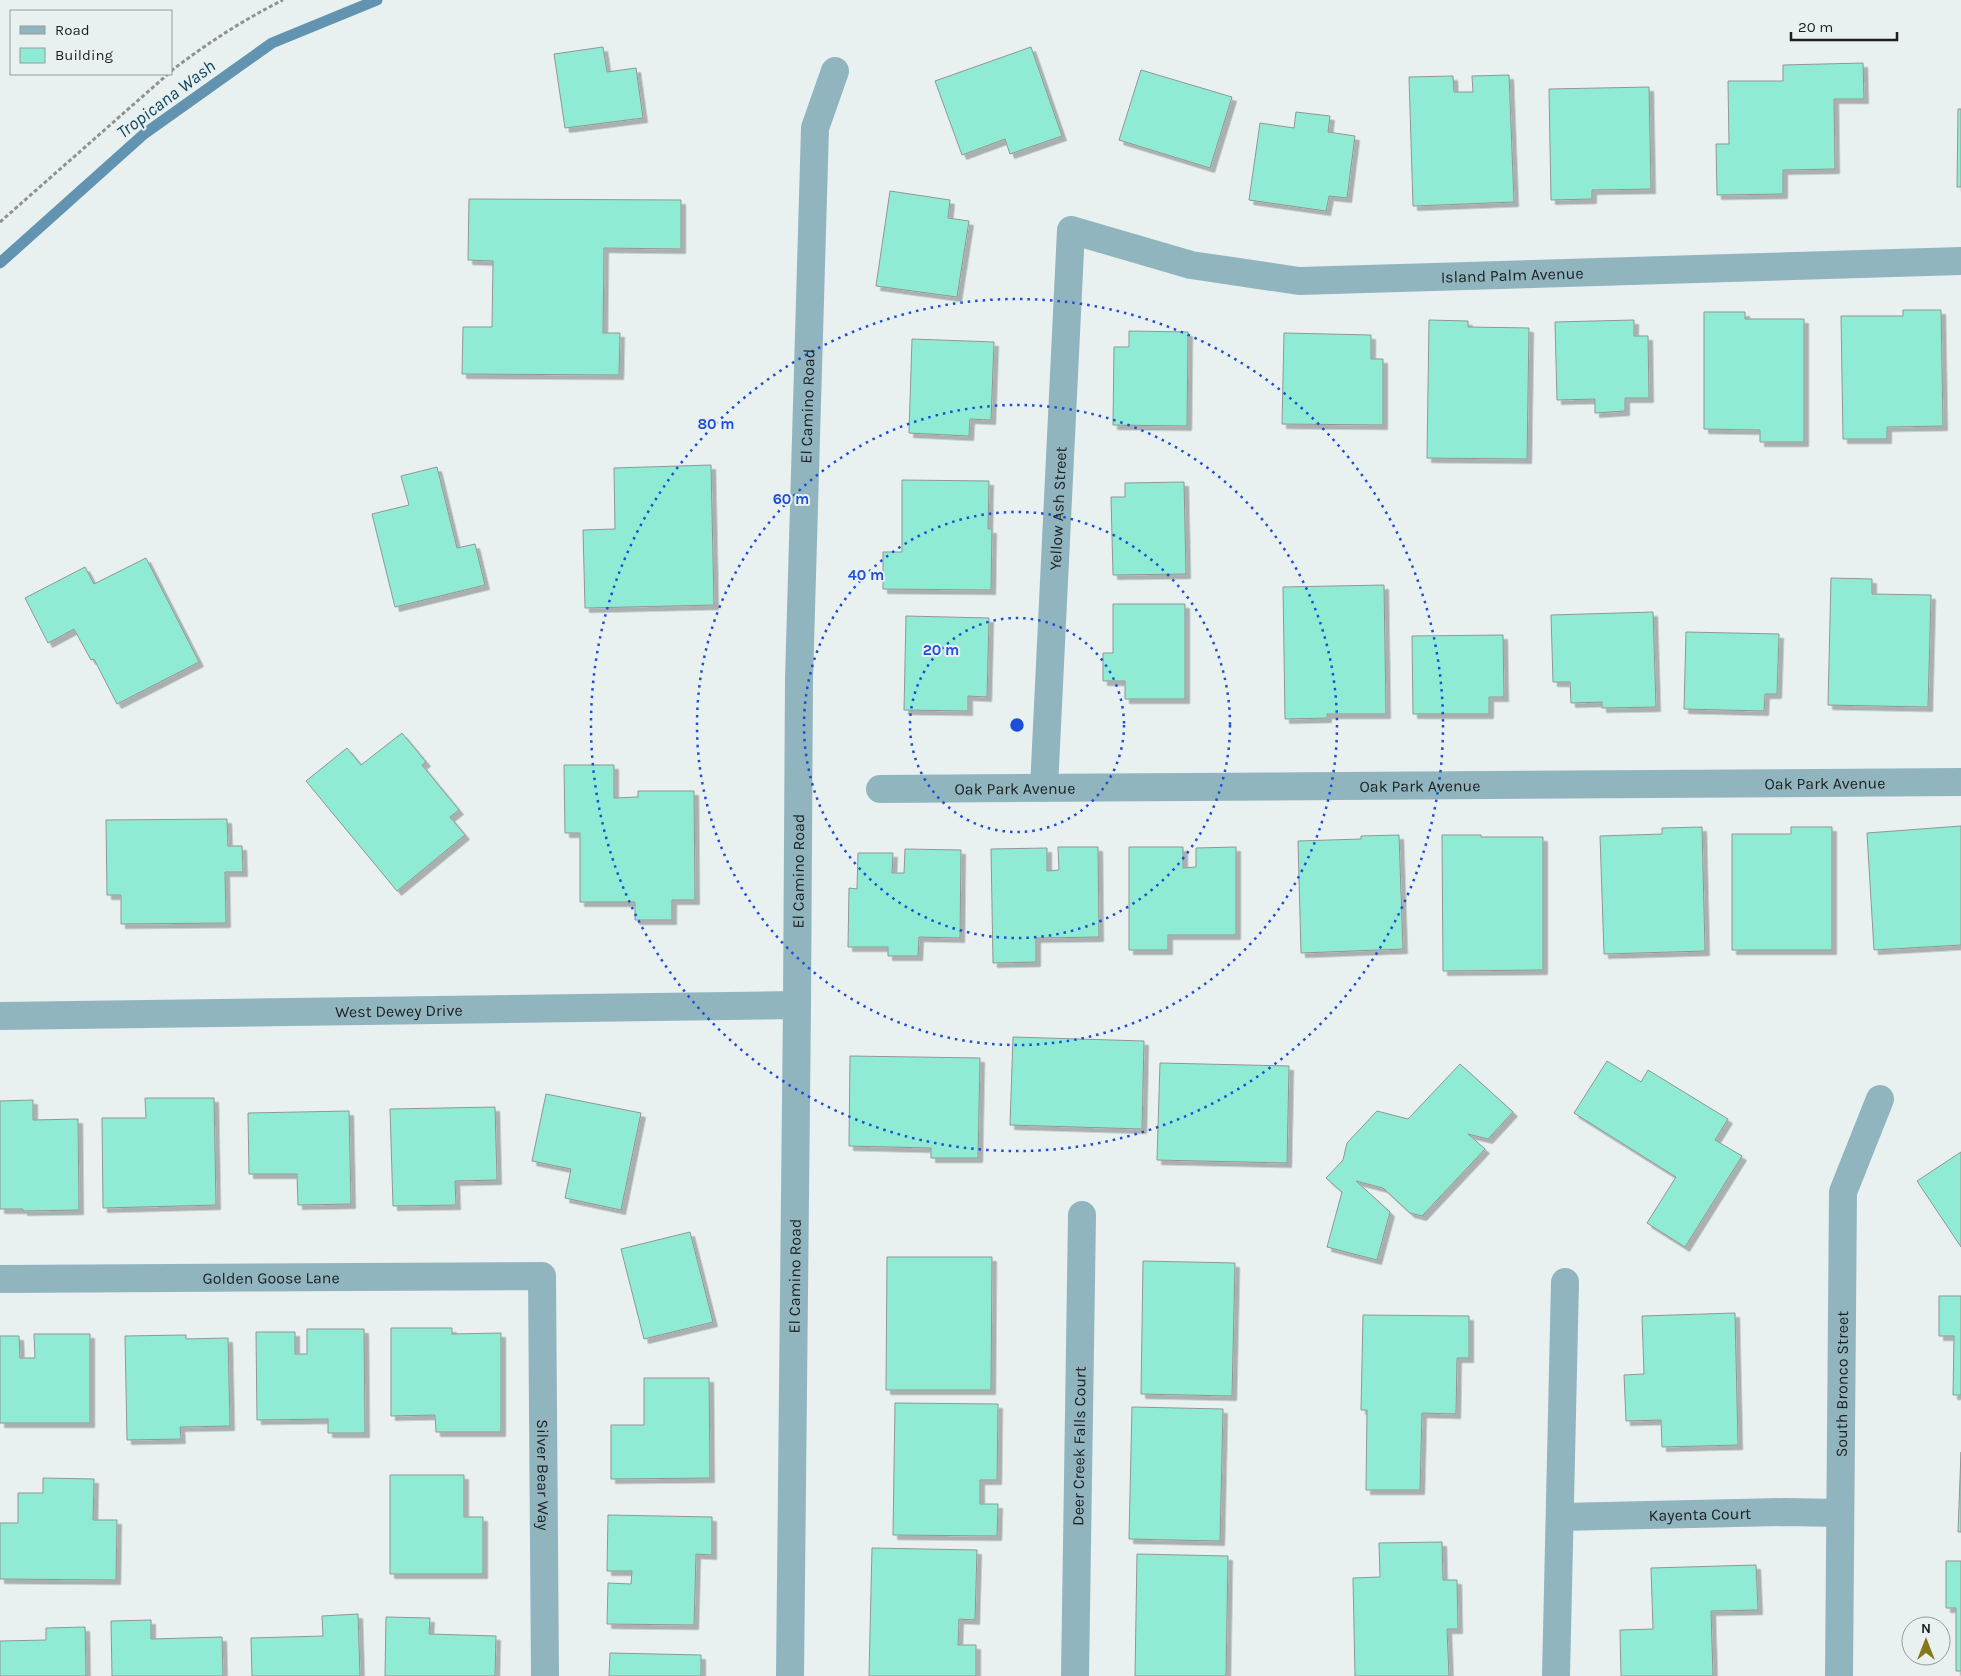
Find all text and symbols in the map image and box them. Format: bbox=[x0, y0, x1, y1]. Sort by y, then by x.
legend bbox=[10, 10, 172, 75]
scale bar bbox=[1791, 10, 1897, 42]
text: 20 m bbox=[1798, 18, 1833, 36]
text: Road bbox=[55, 21, 90, 39]
text: Building bbox=[55, 46, 113, 64]
water label: Tropicana Wash bbox=[112, 55, 220, 143]
street label: Island Palm Avenue bbox=[1440, 263, 1584, 286]
street label: El Camino Road bbox=[796, 349, 818, 464]
text: 80 m bbox=[697, 415, 735, 433]
street label: Yellow Ash Street bbox=[1045, 446, 1070, 571]
text: 60 m bbox=[773, 490, 809, 508]
text: 40 m bbox=[848, 566, 884, 584]
text: 20 m bbox=[923, 641, 959, 659]
centre of rings bbox=[1008, 716, 1026, 734]
street label: Oak Park Avenue bbox=[1764, 773, 1886, 793]
street label: Oak Park Avenue bbox=[1359, 776, 1481, 795]
street label: Oak Park Avenue bbox=[954, 778, 1076, 798]
street label: El Camino Road bbox=[788, 814, 808, 928]
street label: West Dewey Drive bbox=[335, 1000, 463, 1021]
street label: El Camino Road bbox=[784, 1219, 804, 1333]
street label: Golden Goose Lane bbox=[202, 1268, 340, 1287]
street label: South Bronco Street bbox=[1831, 1311, 1852, 1457]
street label: Deer Creek Falls Court bbox=[1068, 1366, 1089, 1526]
street label: Silver Bear Way bbox=[534, 1419, 553, 1531]
street label: Kayenta Court bbox=[1648, 1503, 1751, 1525]
north arrow bbox=[1901, 1616, 1951, 1666]
text: N bbox=[1921, 1620, 1931, 1637]

